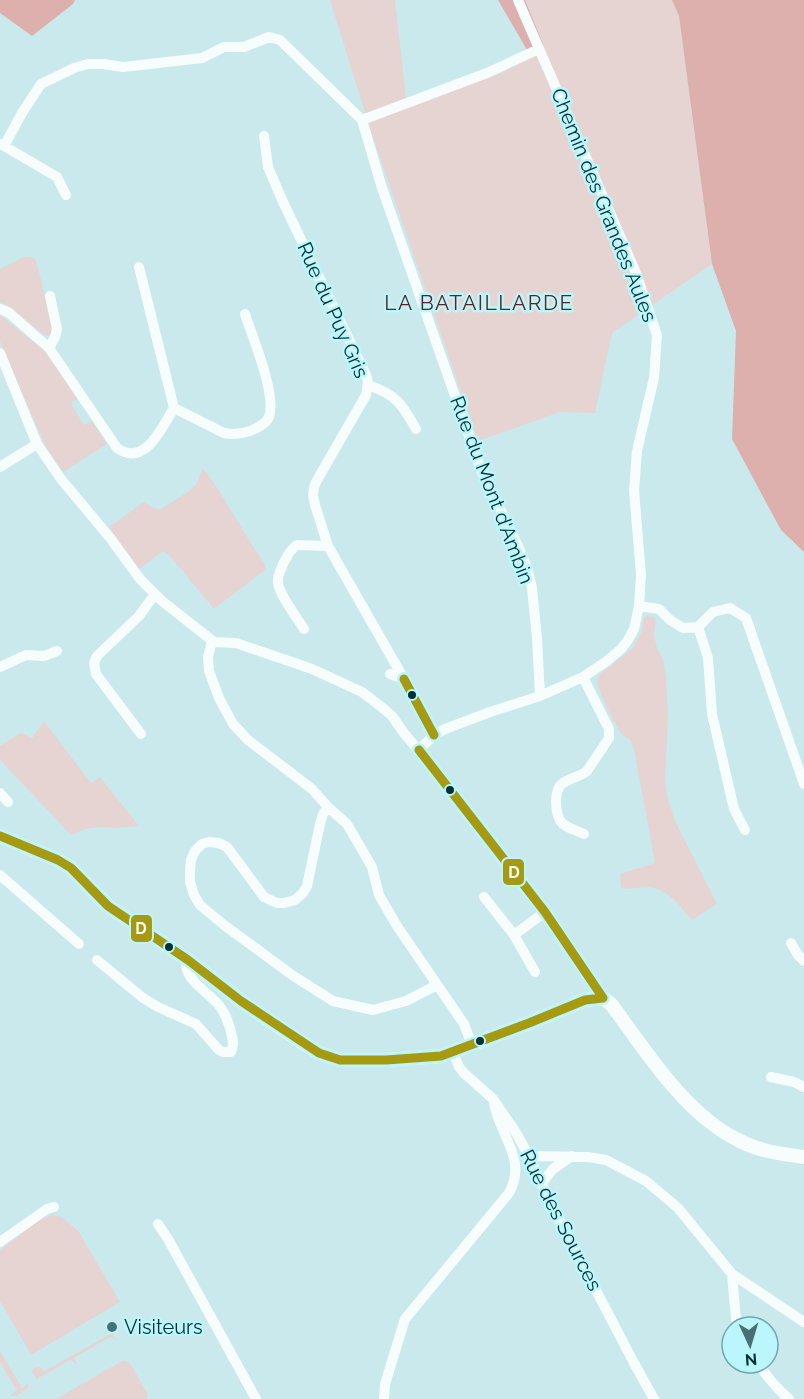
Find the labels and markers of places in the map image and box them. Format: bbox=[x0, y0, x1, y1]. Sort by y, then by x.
unlabelled marker bbox=[406, 689, 418, 701]
unlabelled marker bbox=[444, 784, 456, 796]
unlabelled marker bbox=[163, 941, 175, 953]
unlabelled marker bbox=[474, 1035, 486, 1047]
place label: Visiteurs bbox=[124, 1315, 203, 1339]
marker: Visiteurs bbox=[105, 1320, 119, 1334]

